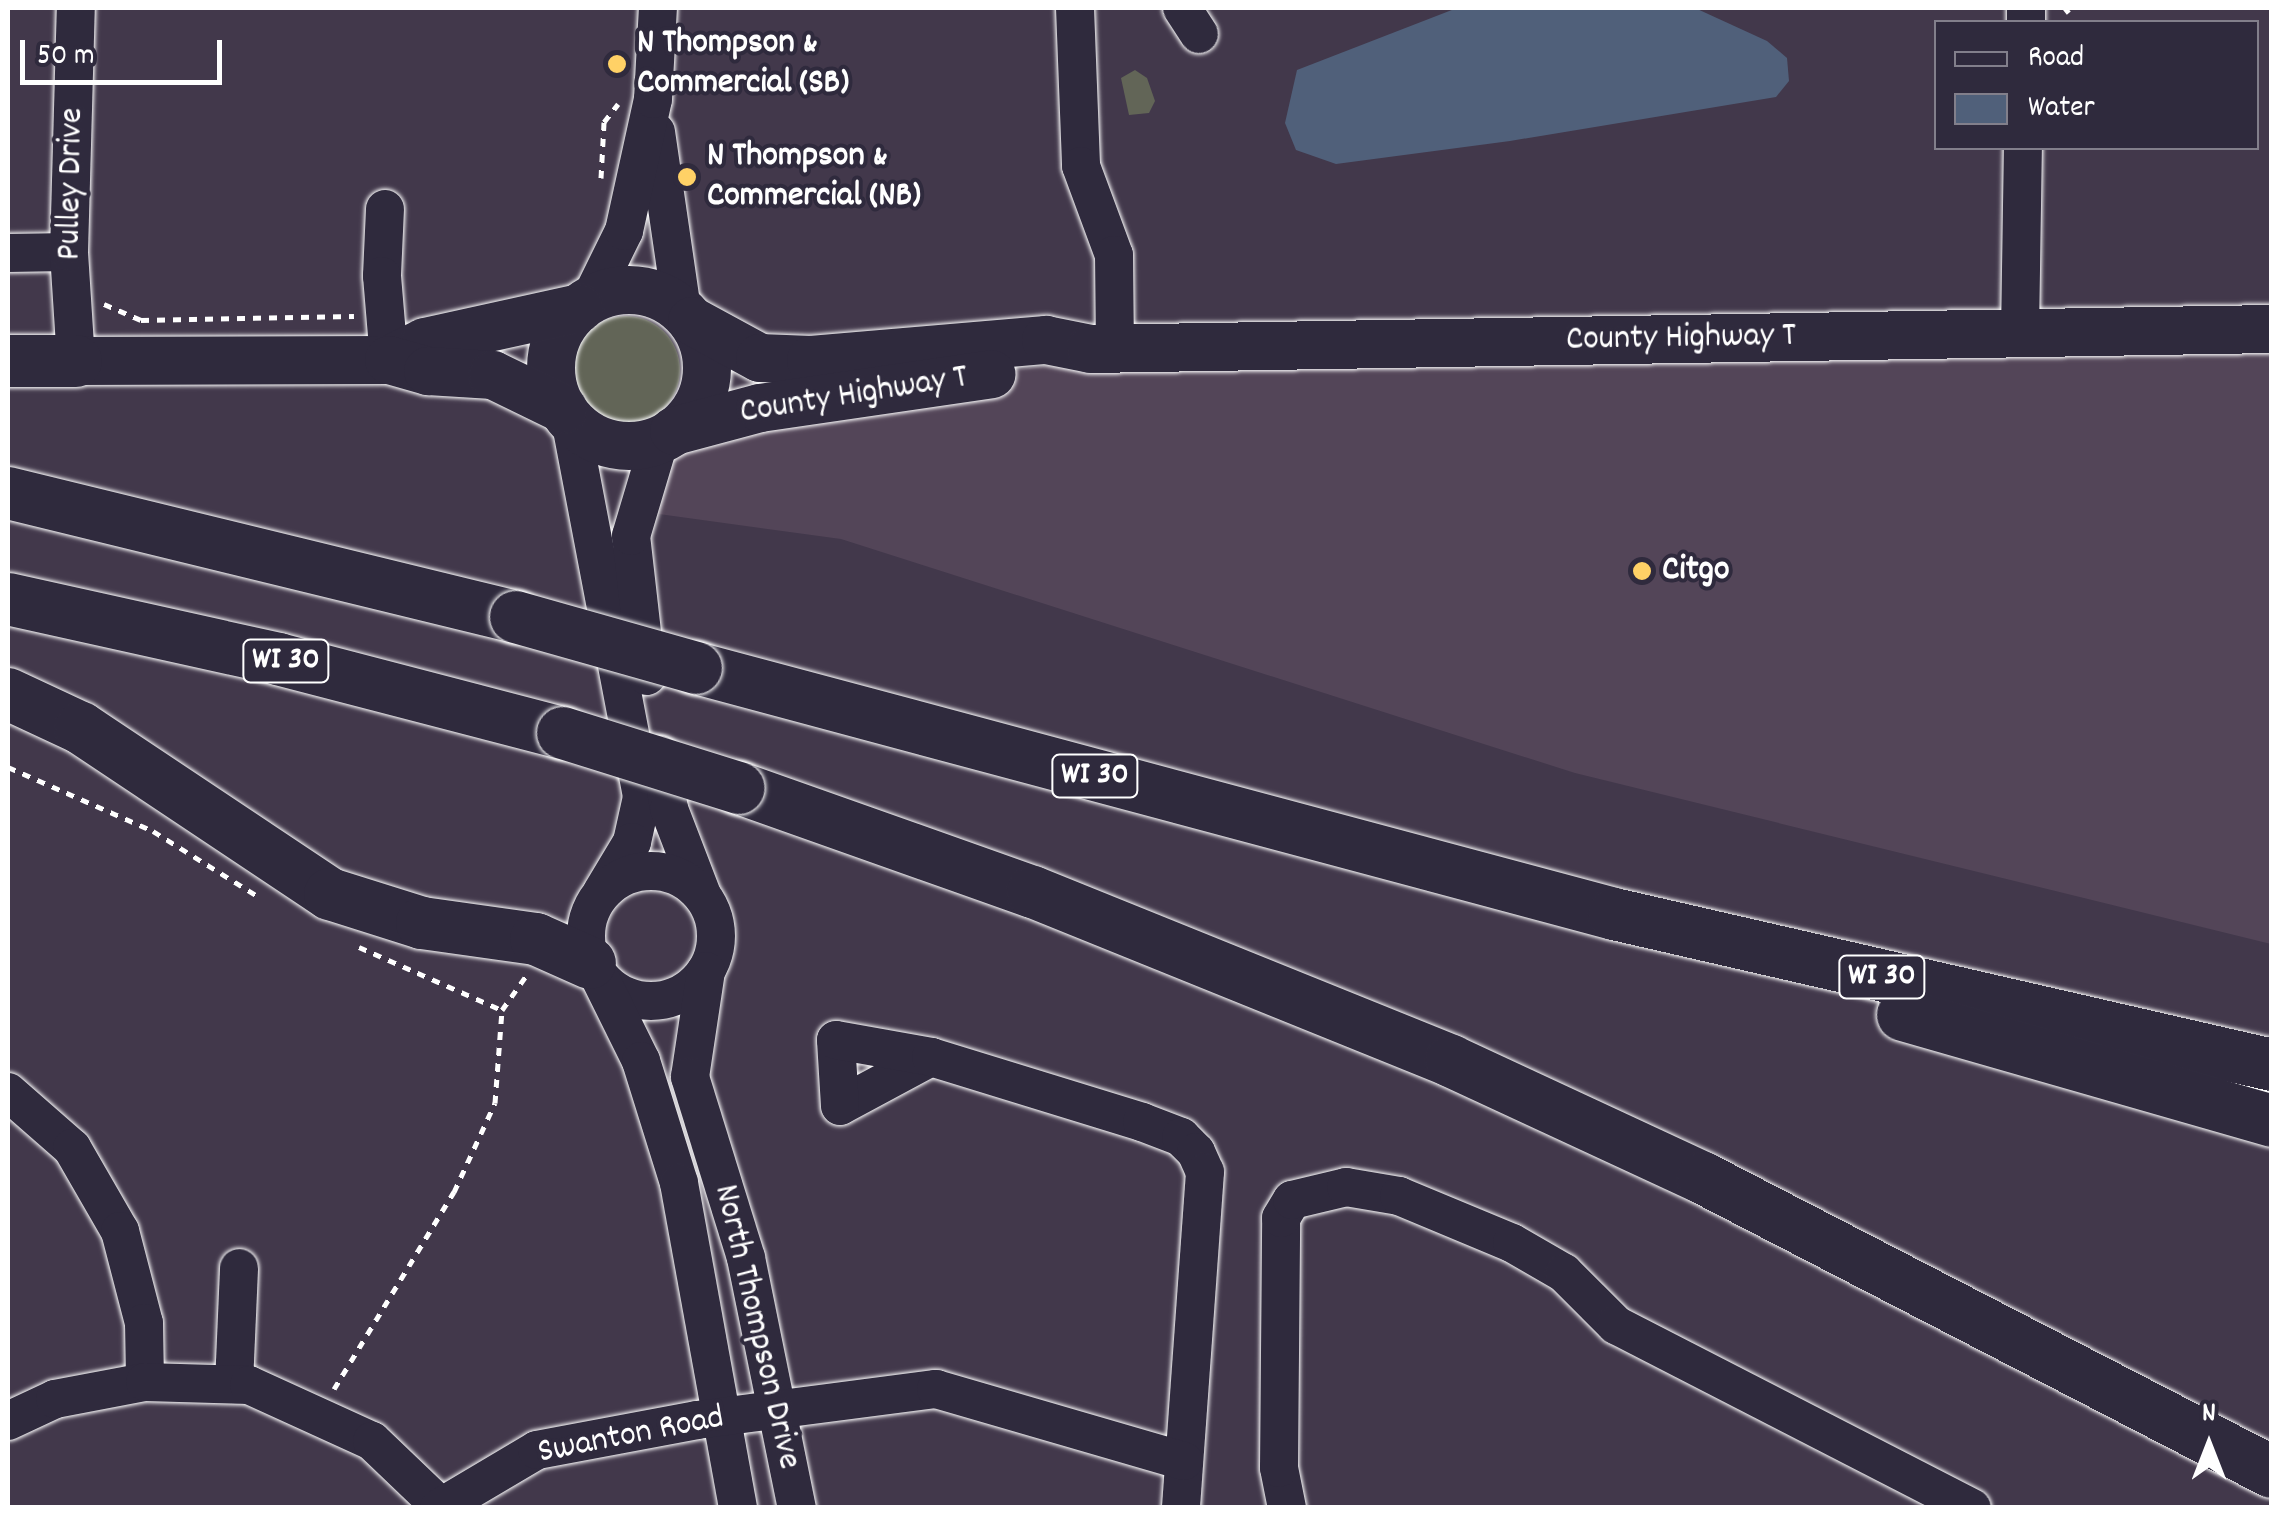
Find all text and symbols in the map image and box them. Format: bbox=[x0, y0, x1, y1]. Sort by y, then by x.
scale bar bbox=[25, 20, 228, 82]
legend bbox=[1934, 20, 2259, 150]
place label: N Thompson & Commercial (SB) bbox=[637, 23, 849, 105]
text: 50 m bbox=[37, 36, 95, 79]
text: Road bbox=[2028, 38, 2084, 81]
marker: N Thompson & Commercial (SB) bbox=[606, 53, 628, 75]
text: Water bbox=[2028, 88, 2095, 131]
street label: Pulley Drive bbox=[50, 107, 94, 261]
place label: N Thompson & Commercial (NB) bbox=[707, 136, 921, 218]
marker: N Thompson & Commercial (NB) bbox=[676, 166, 698, 188]
street label: County Highway T bbox=[1566, 316, 1796, 362]
street label: County Highway T bbox=[737, 357, 971, 435]
place label: Citgo bbox=[1662, 550, 1730, 592]
marker: Citgo bbox=[1631, 560, 1653, 582]
road number: WI 30 bbox=[241, 634, 331, 688]
road number: WI 30 bbox=[1050, 749, 1140, 803]
road number: WI 30 bbox=[1837, 950, 1927, 1004]
street label: North Thompson Drive bbox=[703, 1181, 809, 1473]
north arrow bbox=[2159, 1395, 2259, 1495]
text: N bbox=[2202, 1395, 2216, 1435]
street label: Swanton Road bbox=[534, 1397, 728, 1475]

